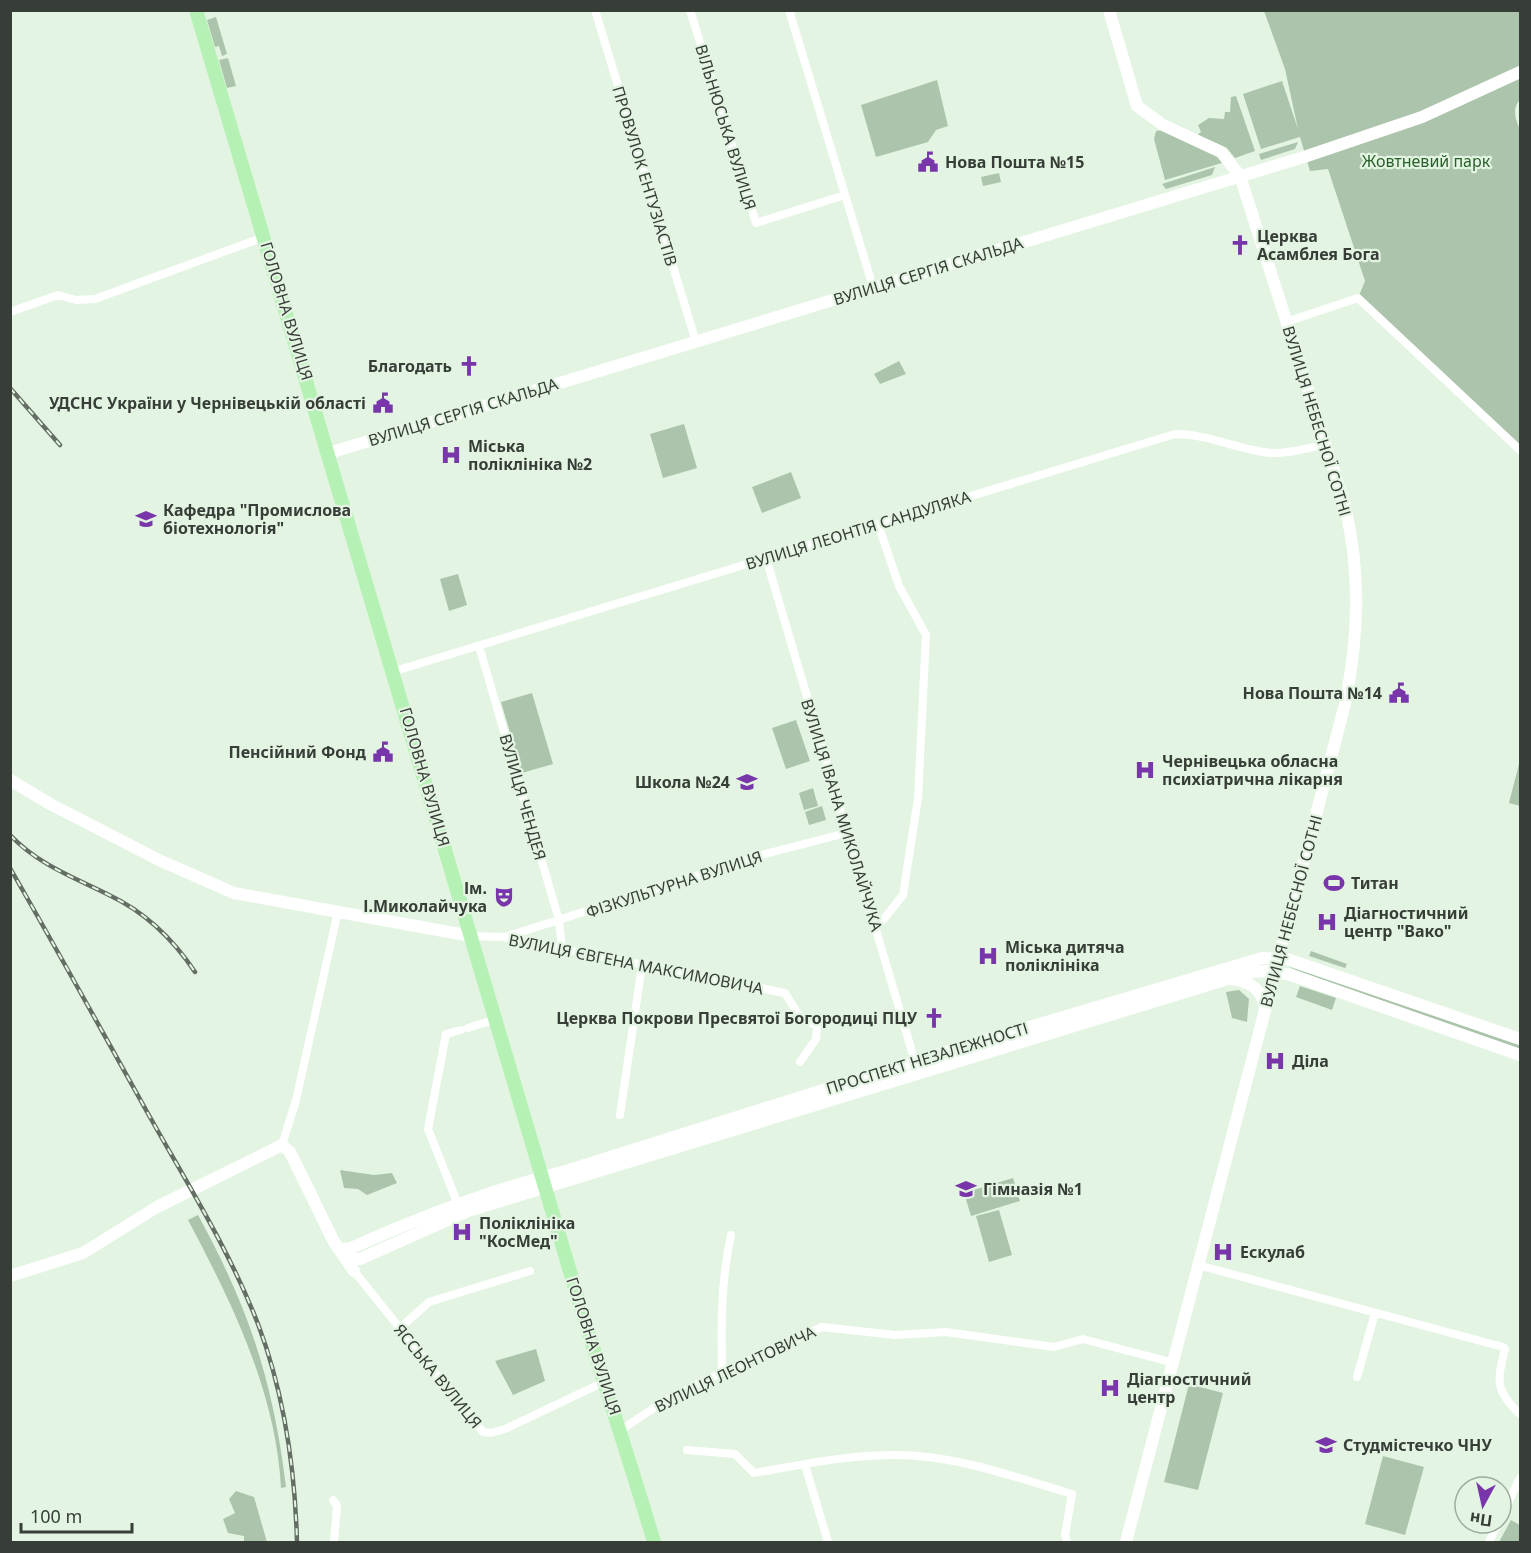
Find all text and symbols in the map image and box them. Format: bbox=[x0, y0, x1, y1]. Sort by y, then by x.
street label: ВІЛЬНЮСЬКА ВУЛИЦЯ bbox=[690, 41, 762, 213]
street label: ПРОВУЛОК ЕНТУЗІАСТІВ bbox=[607, 83, 683, 269]
public building icon: Нова Пошта №15 bbox=[916, 150, 940, 174]
park label: Жовтневий парк bbox=[1362, 150, 1491, 172]
place label: Нова Пошта №15 bbox=[945, 151, 1084, 173]
place label: Церква Асамблея Бога bbox=[1257, 225, 1380, 265]
street label: ВУЛИЦЯ СЕРГІЯ СКАЛЬДА bbox=[830, 231, 1026, 310]
church icon: Церква Асамблея Бога bbox=[1228, 233, 1252, 257]
street label: ГОЛОВНА ВУЛИЦЯ bbox=[255, 239, 319, 383]
street label: ВУЛИЦЯ НЕБЕСНОЇ СОТНІ bbox=[1278, 323, 1356, 519]
church icon: Благодать bbox=[457, 354, 481, 378]
place label: Благодать bbox=[368, 355, 452, 377]
street label: ВУЛИЦЯ СЕРГІЯ СКАЛЬДА bbox=[365, 372, 561, 451]
public building icon: УДСНС України у Чернівецькій області bbox=[371, 391, 395, 415]
place label: УДСНС України у Чернівецькій області bbox=[49, 392, 366, 414]
place label: Міська поліклініка №2 bbox=[468, 435, 592, 475]
hospital icon: Міська поліклініка №2 bbox=[439, 443, 463, 467]
street label: ВУЛИЦЯ ЛЕОНТІЯ САНДУЛЯКА bbox=[743, 485, 974, 575]
place label: Кафедра "Промислова біотехнологія" bbox=[163, 499, 351, 539]
school or university icon: Кафедра "Промислова біотехнологія" bbox=[134, 507, 158, 531]
public building icon: Нова Пошта №14 bbox=[1387, 681, 1411, 705]
place label: Нова Пошта №14 bbox=[1243, 682, 1382, 704]
street label: ВУЛИЦЯ ІВАНА МИКОЛАЙЧУКА bbox=[796, 696, 888, 935]
street label: ГОЛОВНА ВУЛИЦЯ bbox=[395, 705, 455, 849]
street label: ВУЛИЦЯ ЧЕНДЕЯ bbox=[494, 731, 552, 863]
public building icon: Пенсійний Фонд bbox=[371, 740, 395, 764]
place label: Пенсійний Фонд bbox=[229, 741, 367, 763]
place label: Чернівецька обласна психіатрична лікарня bbox=[1162, 750, 1343, 790]
hospital icon: Чернівецька обласна психіатрична лікарня bbox=[1133, 758, 1157, 782]
school or university icon: Школа №24 bbox=[735, 770, 759, 794]
place label: Школа №24 bbox=[635, 771, 730, 793]
street label: ВУЛИЦЯ НЕБЕСНОЇ СОТНІ bbox=[1255, 813, 1327, 1009]
street label: ФІЗКУЛЬТУРНА ВУЛИЦЯ bbox=[583, 845, 765, 923]
sports icon: Титан bbox=[1322, 871, 1346, 895]
place label: Титан bbox=[1351, 872, 1399, 894]
place label: Ім. І.Миколайчука bbox=[363, 877, 487, 917]
theatre icon: Ім. І.Миколайчука bbox=[492, 885, 516, 909]
place label: Діагностичний центр "Вако" bbox=[1344, 902, 1468, 942]
hospital icon: Діагностичний центр "Вако" bbox=[1315, 910, 1339, 934]
street label: ВУЛИЦЯ ЄВГЕНА МАКСИМОВИЧА bbox=[507, 928, 766, 1000]
place label: Міська дитяча поліклініка bbox=[1005, 936, 1125, 976]
hospital icon: Міська дитяча поліклініка bbox=[976, 944, 1000, 968]
church icon: Церква Покрови Пресвятої Богородиці ПЦУ bbox=[922, 1006, 946, 1030]
place label: Церква Покрови Пресвятої Богородиці ПЦУ bbox=[556, 1007, 918, 1029]
street label: ПРОСПЕКТ НЕЗАЛЕЖНОСТІ bbox=[823, 1017, 1031, 1099]
hospital icon: Діла bbox=[1263, 1049, 1287, 1073]
place label: Діла bbox=[1292, 1050, 1329, 1072]
school or university icon: Гімназія №1 bbox=[954, 1177, 978, 1201]
place label: Гімназія №1 bbox=[983, 1178, 1083, 1200]
place label: Поліклініка "КосМед" bbox=[479, 1212, 575, 1252]
hospital icon: Поліклініка "КосМед" bbox=[450, 1220, 474, 1244]
hospital icon: Ескулаб bbox=[1211, 1240, 1235, 1264]
place label: Ескулаб bbox=[1240, 1241, 1305, 1263]
street label: ГОЛОВНА ВУЛИЦЯ bbox=[561, 1274, 627, 1418]
street label: ЯССЬКА ВУЛИЦЯ bbox=[389, 1319, 487, 1433]
street label: ВУЛИЦЯ ЛЕОНТОВИЧА bbox=[651, 1320, 820, 1418]
place label: Діагностичний центр bbox=[1127, 1368, 1251, 1408]
hospital icon: Діагностичний центр bbox=[1098, 1376, 1122, 1400]
school or university icon: Студмістечко ЧНУ bbox=[1314, 1433, 1338, 1457]
place label: Студмістечко ЧНУ bbox=[1343, 1434, 1492, 1456]
north arrow bbox=[1453, 1475, 1513, 1535]
scale bar bbox=[21, 1496, 132, 1534]
text: 100 m bbox=[30, 1504, 82, 1528]
text: Пн bbox=[1468, 1507, 1494, 1532]

